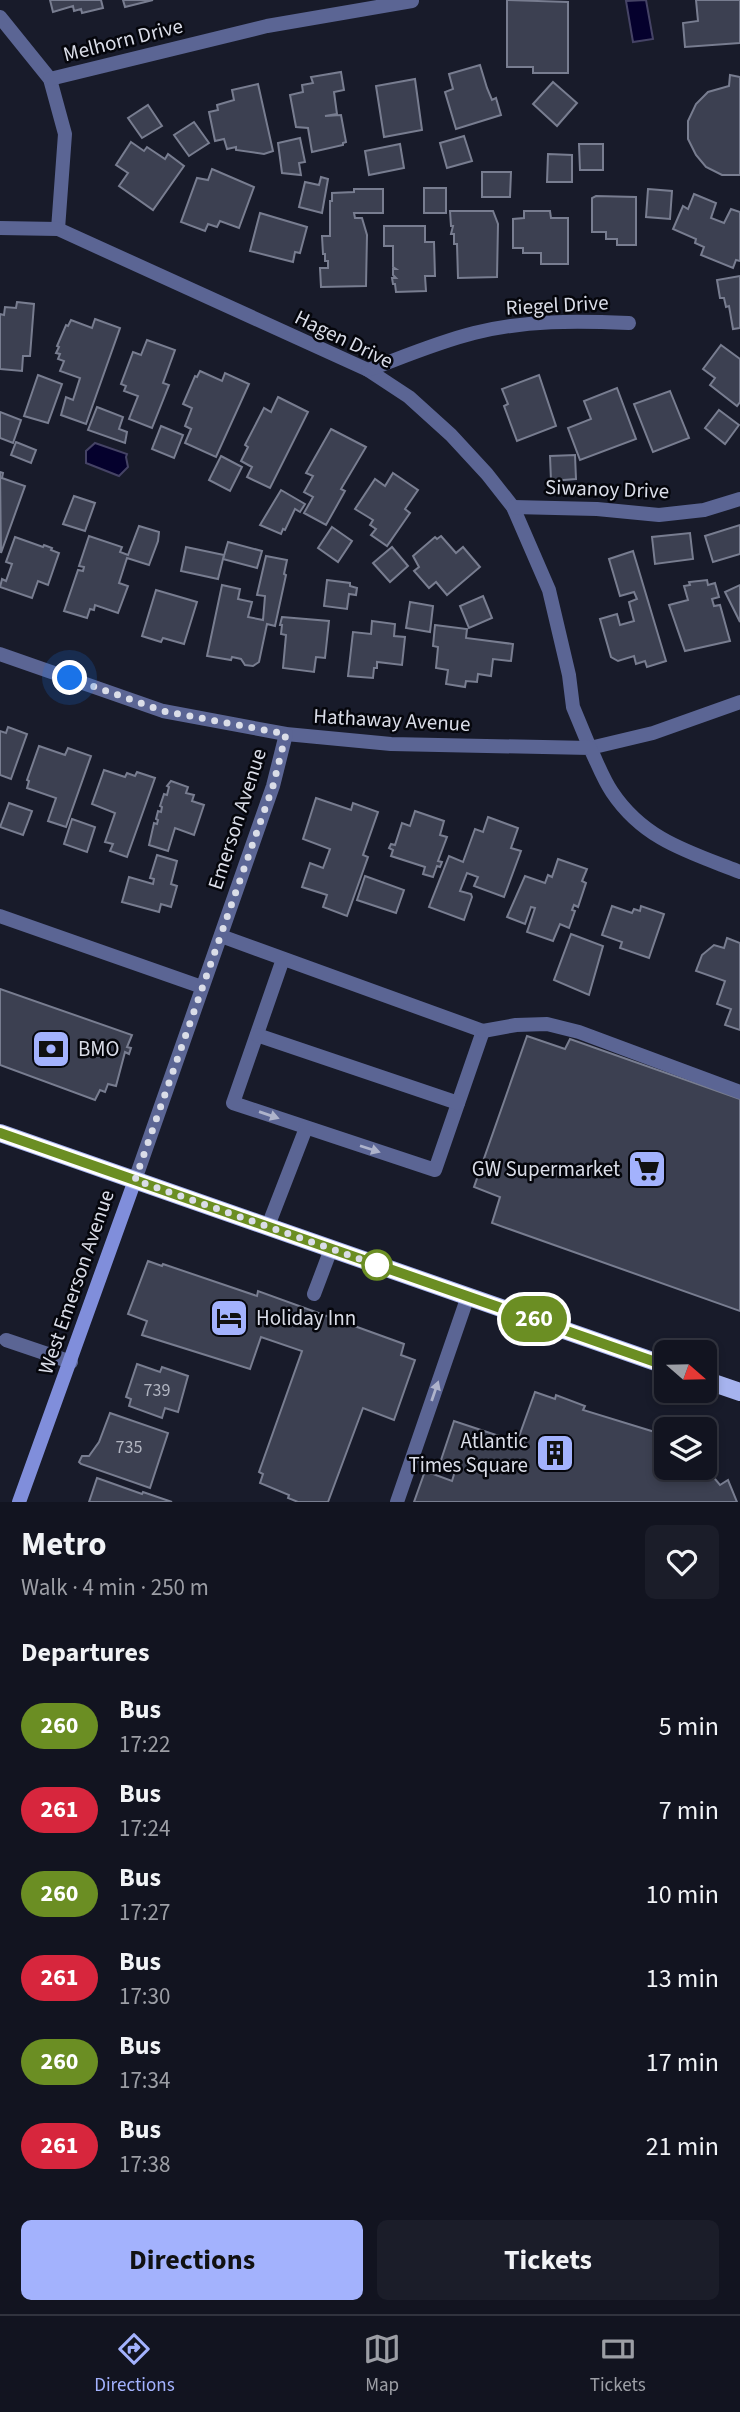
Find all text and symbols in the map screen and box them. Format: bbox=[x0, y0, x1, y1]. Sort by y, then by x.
street label: Melhorn Drive bbox=[60, 11, 186, 69]
street label: Riegel Drive bbox=[505, 287, 609, 323]
street label: Hagen Drive bbox=[290, 302, 398, 376]
street label: Siwanoy Drive bbox=[544, 472, 670, 506]
your location bbox=[52, 660, 87, 695]
street label: Hathaway Avenue bbox=[313, 701, 471, 739]
street label: Emerson Avenue bbox=[200, 745, 274, 893]
bank icon: BMO bbox=[30, 1028, 72, 1070]
place label: BMO bbox=[78, 1034, 120, 1064]
one-way arrow bbox=[259, 1110, 280, 1121]
one-way arrow bbox=[360, 1144, 381, 1155]
supermarket icon: GW Supermarket bbox=[626, 1148, 668, 1190]
place label: GW Supermarket bbox=[472, 1154, 620, 1184]
street label: West Emerson Avenue bbox=[30, 1186, 122, 1378]
unlabelled marker bbox=[362, 1250, 392, 1280]
line badge: 260 bbox=[494, 1296, 574, 1342]
hotel icon: Holiday Inn bbox=[208, 1297, 250, 1339]
text: 260 bbox=[515, 1301, 553, 1336]
place label: Holiday Inn bbox=[256, 1303, 356, 1333]
north arrow bbox=[654, 1340, 718, 1404]
map controls bbox=[654, 1340, 717, 1480]
house number: 739 bbox=[144, 1378, 170, 1403]
one-way arrow bbox=[430, 1381, 441, 1402]
button: layers bbox=[654, 1417, 717, 1480]
place label: Atlantic Times Square bbox=[408, 1426, 528, 1480]
building icon: Atlantic Times Square bbox=[534, 1432, 576, 1474]
house number: 735 bbox=[116, 1435, 142, 1460]
text: Metro bbox=[21, 1521, 107, 1568]
button: heart bbox=[645, 1525, 719, 1599]
text: Walk · 4 min · 250 m bbox=[21, 1571, 209, 1604]
text: Departures bbox=[21, 1634, 149, 1671]
text: Bus bbox=[119, 1691, 161, 1728]
text: 260 bbox=[40, 1708, 79, 1743]
text: 5 min bbox=[659, 1708, 719, 1745]
text: 17:22 bbox=[119, 1728, 170, 1761]
text: Bus bbox=[119, 1775, 161, 1812]
text: 261 bbox=[40, 1792, 79, 1827]
text: 7 min bbox=[659, 1792, 719, 1829]
text: 17:24 bbox=[119, 1812, 170, 1845]
text: Bus bbox=[119, 1859, 161, 1896]
text: 260 bbox=[40, 1876, 79, 1911]
text: 10 min bbox=[646, 1876, 719, 1913]
text: 17:27 bbox=[119, 1896, 170, 1929]
text: Bus bbox=[119, 1943, 161, 1980]
text: 261 bbox=[40, 1960, 79, 1995]
text: 13 min bbox=[646, 1960, 719, 1997]
text: 17:30 bbox=[119, 1980, 170, 2013]
text: Bus bbox=[119, 2027, 161, 2064]
text: 260 bbox=[40, 2044, 79, 2079]
text: 17 min bbox=[646, 2044, 719, 2081]
text: 17:34 bbox=[119, 2064, 170, 2097]
text: Bus bbox=[119, 2111, 161, 2148]
text: 261 bbox=[40, 2128, 79, 2163]
text: 21 min bbox=[646, 2128, 719, 2165]
text: 17:38 bbox=[119, 2148, 170, 2181]
button: Directions bbox=[21, 2220, 363, 2300]
button: Tickets bbox=[377, 2220, 719, 2300]
tab: Directions bbox=[94, 2330, 175, 2399]
tab: Map bbox=[363, 2330, 401, 2399]
tab: Tickets bbox=[590, 2330, 646, 2399]

